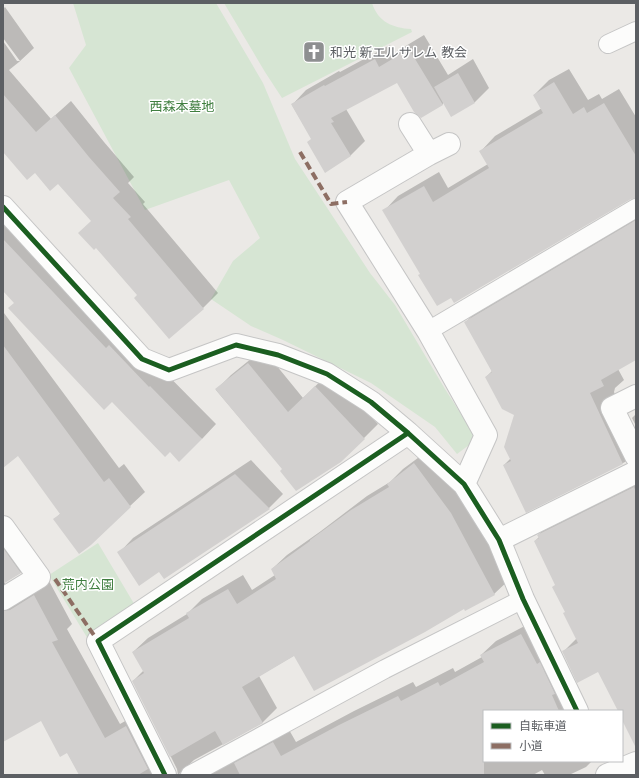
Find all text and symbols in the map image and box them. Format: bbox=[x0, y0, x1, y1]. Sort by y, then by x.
church icon: 和光 新エルサレム 教会 bbox=[301, 39, 327, 65]
place label: 和光 新エルサレム 教会 bbox=[330, 45, 467, 60]
park label: 西森本墓地 bbox=[149, 99, 215, 114]
park label: 荒内公園 bbox=[62, 577, 114, 592]
legend bbox=[483, 710, 623, 762]
text: 自転車道 bbox=[519, 719, 567, 733]
text: 小道 bbox=[519, 739, 543, 753]

